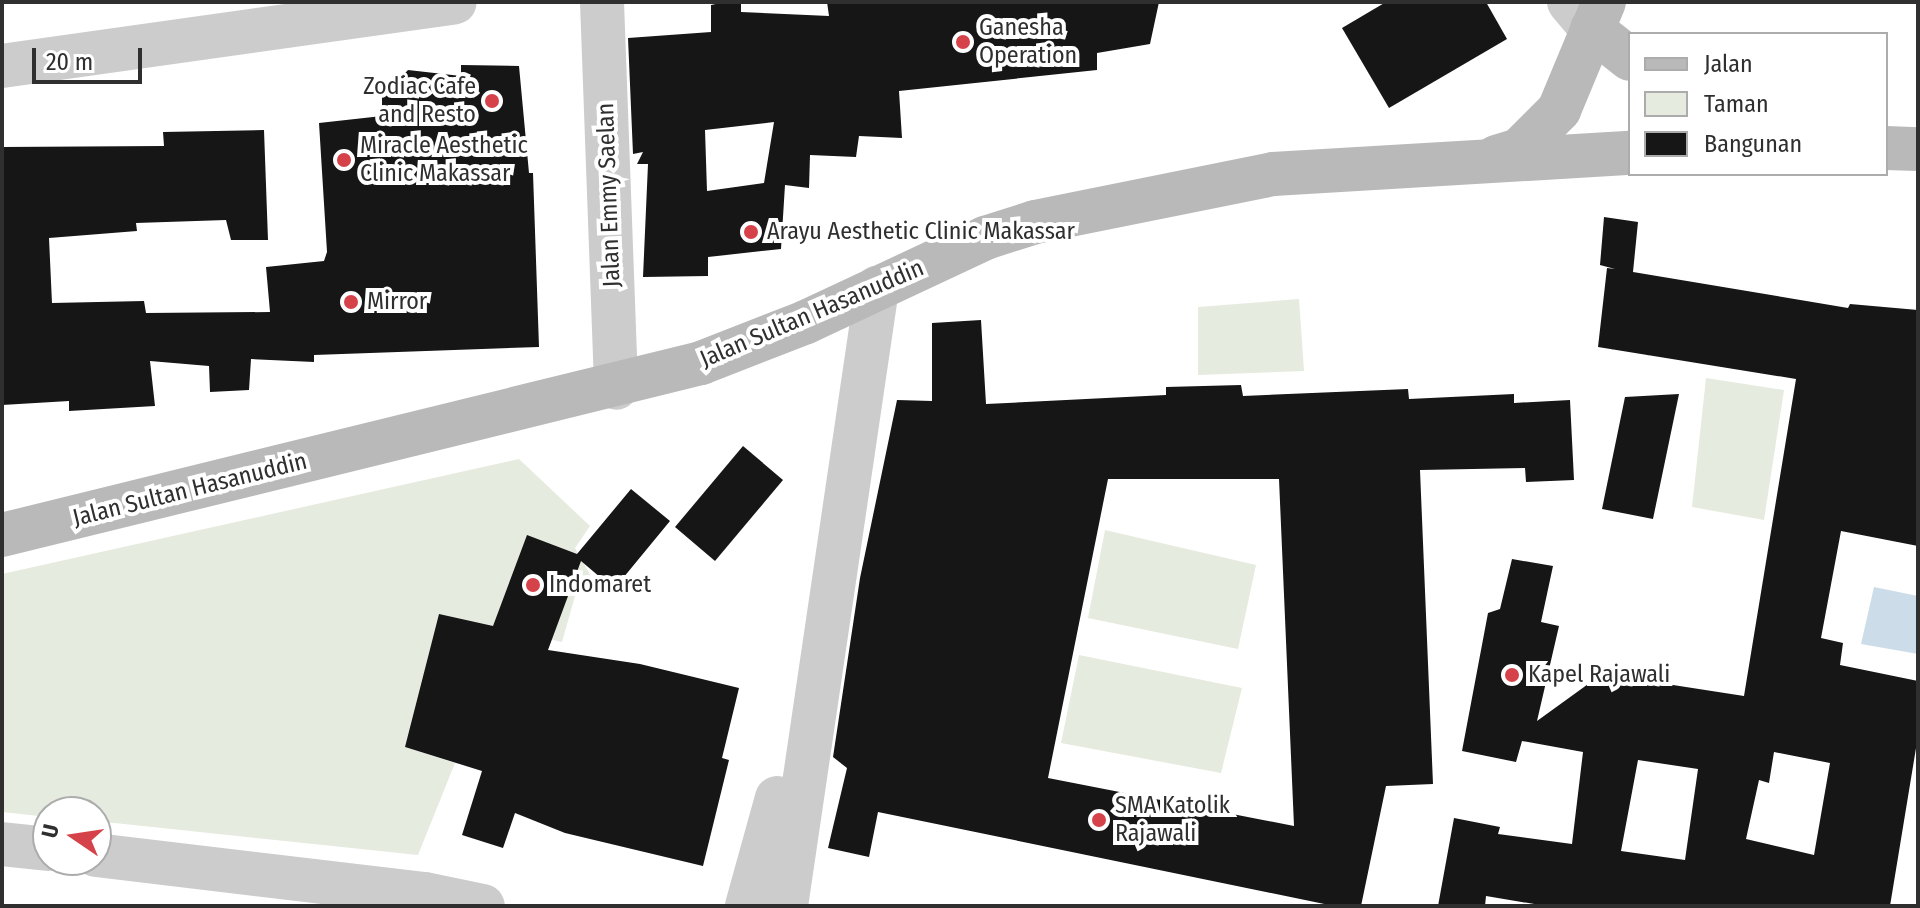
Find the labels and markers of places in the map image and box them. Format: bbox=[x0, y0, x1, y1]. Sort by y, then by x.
place label: Ganesha Operation bbox=[979, 14, 1077, 70]
marker: Ganesha Operation bbox=[954, 33, 972, 51]
place label: Zodiac Cafe and Resto bbox=[363, 73, 476, 129]
marker: Zodiac Cafe and Resto bbox=[483, 92, 501, 110]
place label: Miracle Aesthetic Clinic Makassar bbox=[360, 132, 528, 188]
marker: Miracle Aesthetic Clinic Makassar bbox=[335, 151, 353, 169]
place label: Arayu Aesthetic Clinic Makassar bbox=[767, 218, 1075, 246]
marker: Arayu Aesthetic Clinic Makassar bbox=[742, 223, 760, 241]
place label: Mirror bbox=[367, 288, 427, 316]
marker: Mirror bbox=[342, 293, 360, 311]
place label: Indomaret bbox=[549, 571, 651, 599]
marker: Indomaret bbox=[524, 576, 542, 594]
place label: Kapel Rajawali bbox=[1528, 661, 1670, 689]
marker: Kapel Rajawali bbox=[1503, 666, 1521, 684]
place label: SMA Katolik Rajawali bbox=[1115, 792, 1230, 848]
marker: SMA Katolik Rajawali bbox=[1090, 811, 1108, 829]

